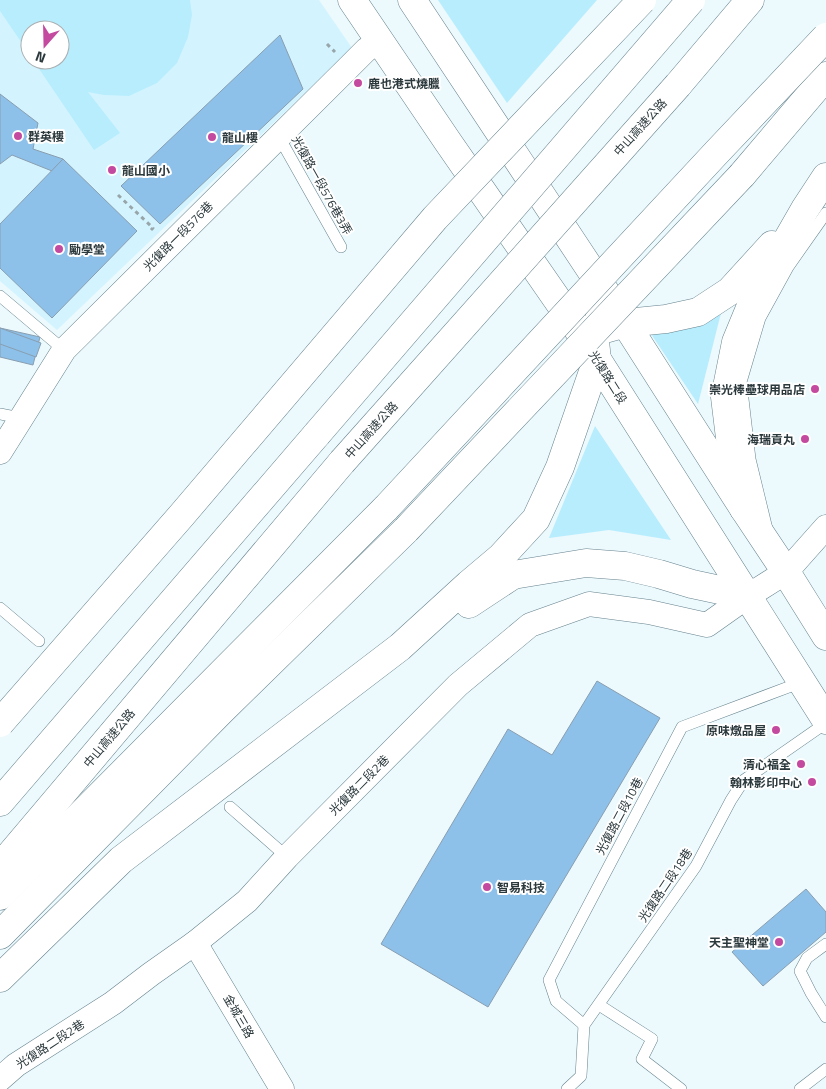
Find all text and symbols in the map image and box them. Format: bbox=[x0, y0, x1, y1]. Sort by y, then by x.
north arrow bbox=[20, 20, 70, 70]
text: N bbox=[32, 46, 49, 69]
place label: 鹿也港式燒臘 bbox=[368, 74, 440, 93]
marker: 鹿也港式燒臘 bbox=[352, 77, 364, 89]
street label: 中山高速公路 bbox=[609, 94, 671, 160]
place label: 群英樓 bbox=[28, 127, 64, 146]
place label: 龍山樓 bbox=[222, 128, 258, 147]
marker: 群英樓 bbox=[12, 130, 24, 142]
marker: 龍山樓 bbox=[206, 131, 218, 143]
street label: 光復路一段576巷3弄 bbox=[287, 132, 357, 238]
place label: 龍山國小 bbox=[122, 161, 170, 180]
marker: 龍山國小 bbox=[106, 164, 118, 176]
street label: 光復路一段576巷 bbox=[139, 197, 217, 275]
place label: 勵學堂 bbox=[69, 240, 105, 259]
marker: 勵學堂 bbox=[53, 243, 65, 255]
street label: 光復路二段 bbox=[584, 347, 632, 407]
place label: 崇光棒壘球用品店 bbox=[709, 380, 805, 399]
marker: 崇光棒壘球用品店 bbox=[809, 383, 821, 395]
street label: 中山高速公路 bbox=[340, 397, 402, 463]
place label: 海瑞貢丸 bbox=[747, 430, 795, 449]
marker: 海瑞貢丸 bbox=[799, 433, 811, 445]
street label: 中山高速公路 bbox=[79, 704, 139, 772]
place label: 原味燉品屋 bbox=[706, 721, 766, 740]
marker: 原味燉品屋 bbox=[770, 724, 782, 736]
street label: 光復路二段2巷 bbox=[324, 750, 394, 820]
place label: 清心福全 bbox=[743, 755, 791, 774]
marker: 清心福全 bbox=[795, 758, 807, 770]
place label: 翰林影印中心 bbox=[730, 773, 802, 792]
street label: 光復路二段10巷 bbox=[591, 774, 647, 858]
marker: 翰林影印中心 bbox=[806, 776, 818, 788]
street label: 光復路二段18巷 bbox=[633, 844, 697, 926]
place label: 智易科技 bbox=[497, 878, 545, 897]
marker: 智易科技 bbox=[481, 881, 493, 893]
place label: 天主聖神堂 bbox=[709, 933, 769, 952]
marker: 天主聖神堂 bbox=[773, 936, 785, 948]
street label: 金城三路 bbox=[219, 990, 259, 1042]
street label: 光復路二段2巷 bbox=[12, 1015, 88, 1073]

